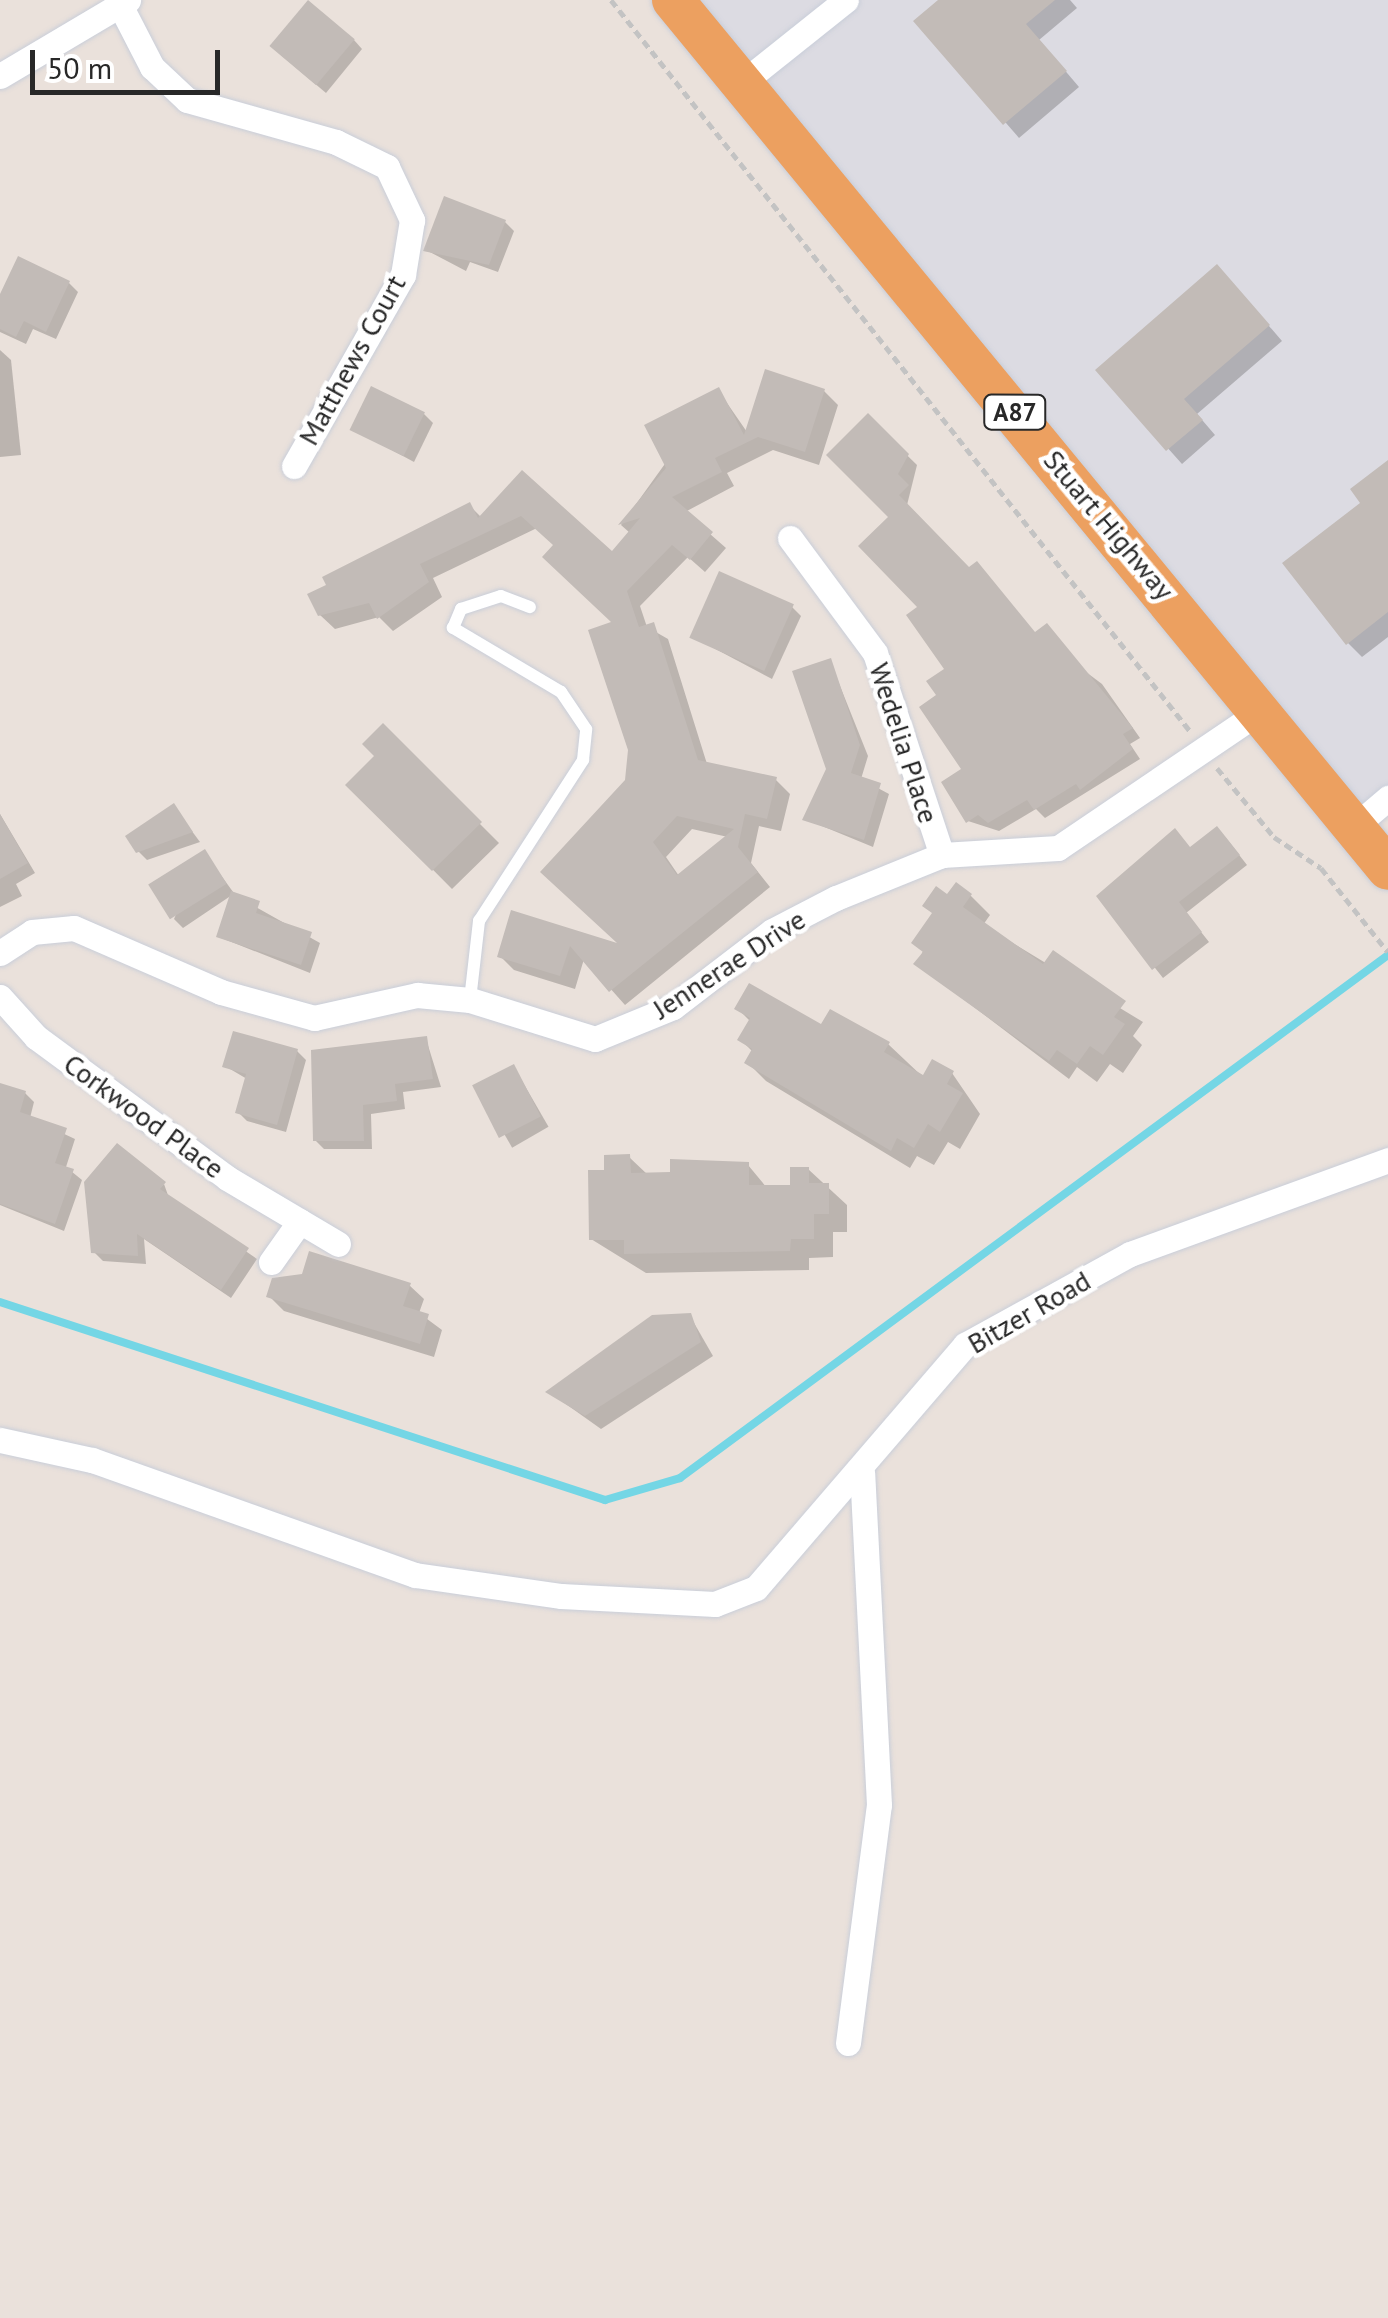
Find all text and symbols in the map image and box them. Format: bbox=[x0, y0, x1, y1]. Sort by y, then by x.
scale bar bbox=[35, 30, 225, 92]
text: 50 m bbox=[47, 48, 112, 87]
street label: Matthews Court bbox=[291, 269, 413, 451]
road number: A87 bbox=[982, 392, 1048, 432]
street label: Stuart Highway bbox=[1037, 443, 1181, 607]
street label: Wedelia Place bbox=[862, 659, 946, 827]
street label: Jennerae Drive bbox=[646, 902, 812, 1026]
street label: Corkwood Place bbox=[57, 1047, 231, 1185]
street label: Bitzer Road bbox=[962, 1263, 1096, 1361]

